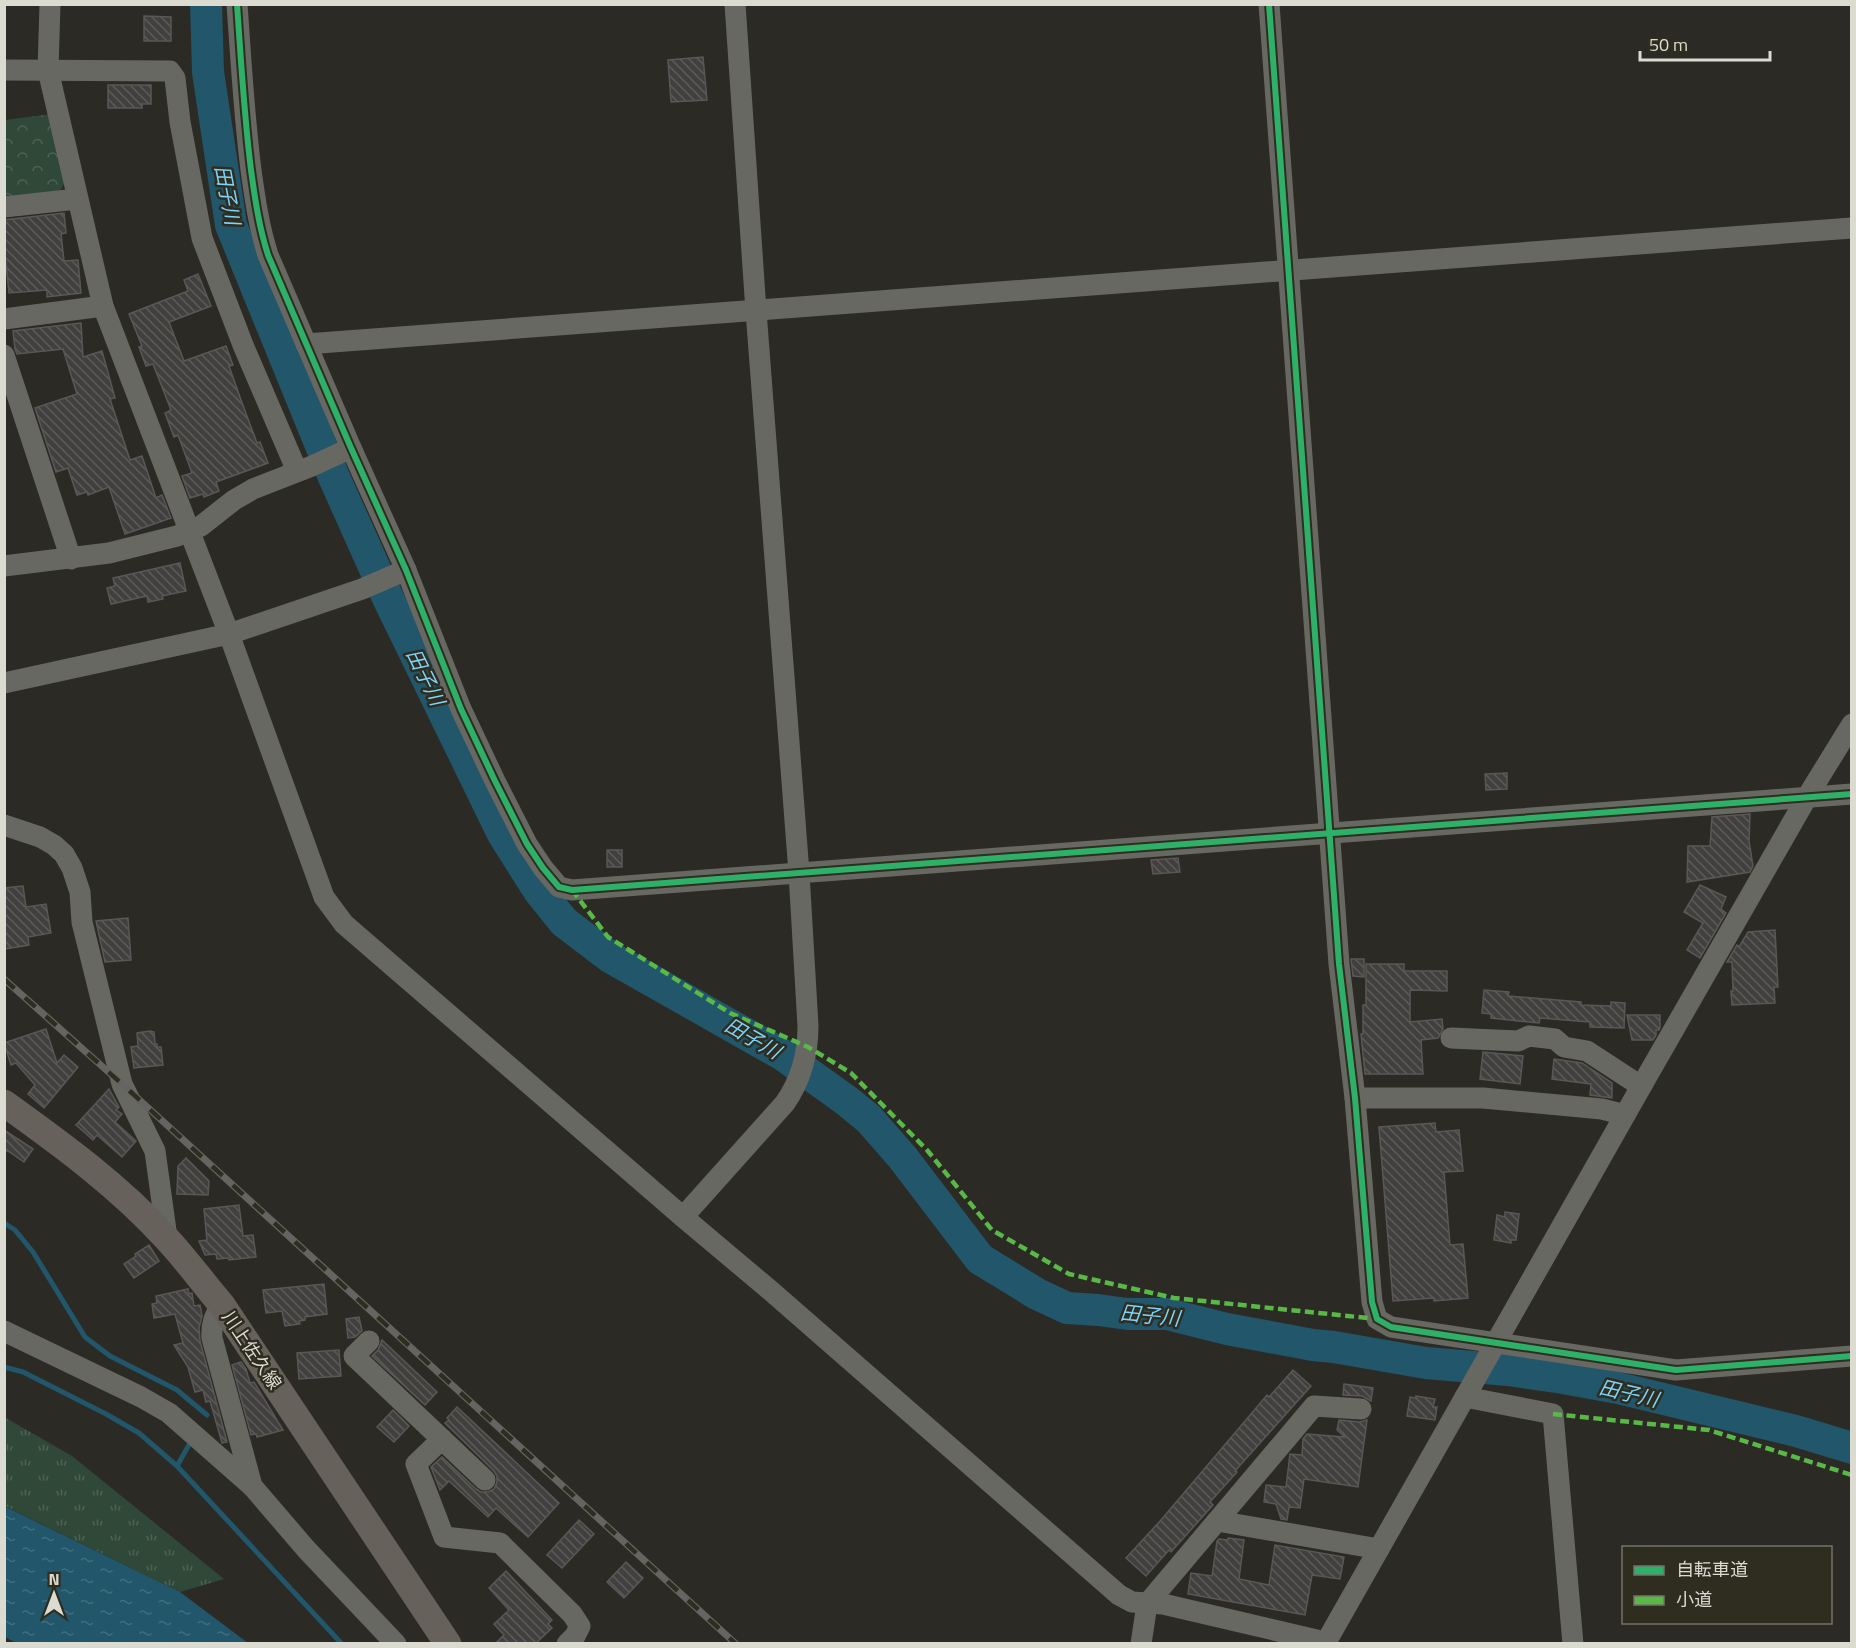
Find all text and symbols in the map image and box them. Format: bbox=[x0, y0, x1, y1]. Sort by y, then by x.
scale bar bbox=[1640, 24, 1770, 62]
text: 50 m bbox=[1649, 31, 1688, 58]
water label: 田子川 bbox=[207, 163, 249, 229]
water label: 田子川 bbox=[399, 643, 454, 713]
water label: 田子川 bbox=[719, 1010, 788, 1067]
water label: 田子川 bbox=[1119, 1296, 1183, 1334]
street label: 川上佐久線 bbox=[216, 1305, 288, 1395]
water label: 田子川 bbox=[1596, 1371, 1664, 1415]
legend bbox=[1622, 1546, 1832, 1624]
text: 自転車道 bbox=[1676, 1556, 1748, 1583]
north arrow bbox=[24, 1564, 84, 1624]
text: N bbox=[48, 1567, 60, 1591]
text: 小道 bbox=[1676, 1586, 1712, 1613]

